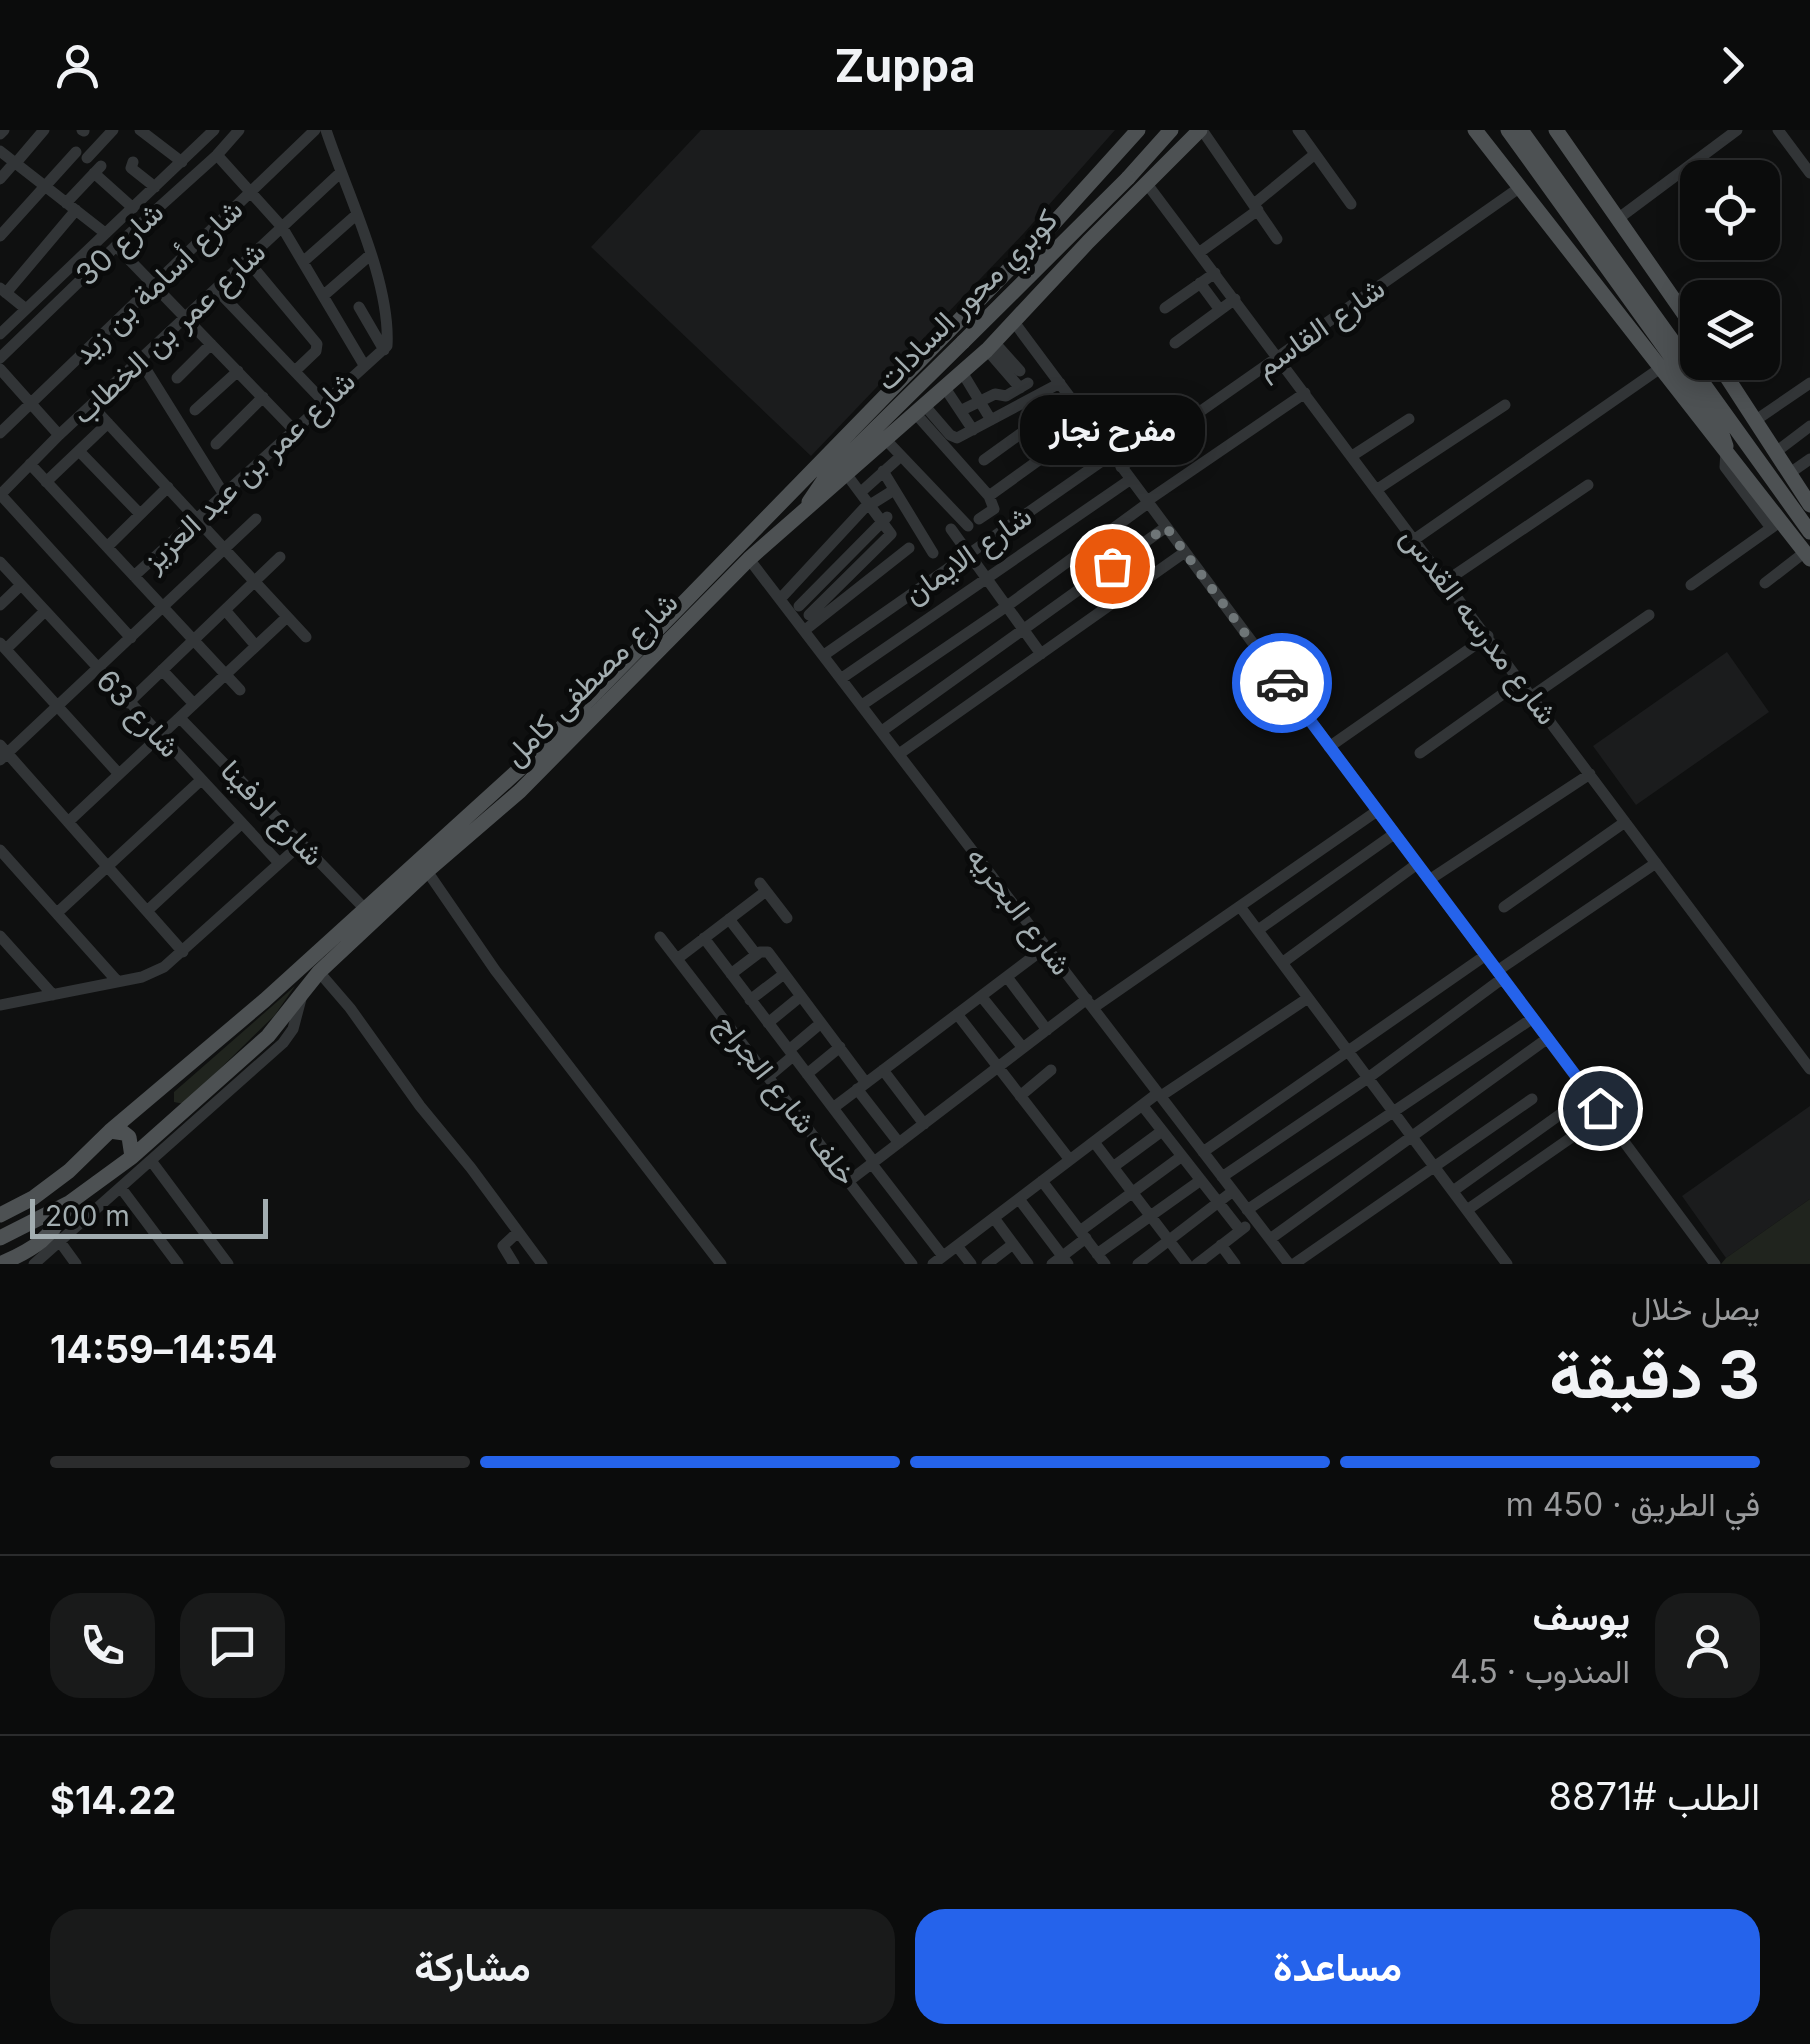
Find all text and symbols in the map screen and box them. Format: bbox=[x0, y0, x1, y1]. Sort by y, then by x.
icon: person bbox=[50, 38, 105, 93]
text: Zuppa bbox=[834, 38, 976, 93]
icon: forward bbox=[1705, 38, 1760, 93]
map controls bbox=[1680, 160, 1780, 380]
button: locate bbox=[1680, 160, 1780, 260]
street label: شارع أسامة بن زيد bbox=[65, 191, 252, 373]
street label: شارع 30 bbox=[68, 194, 172, 295]
street label: كوبري محور السادات bbox=[868, 201, 1069, 402]
street label: شارع عمر بن الخطاب bbox=[64, 234, 274, 433]
street label: شارع القاسم bbox=[1248, 269, 1393, 387]
button: layers bbox=[1680, 280, 1780, 380]
street label: شارع عمر بن عبد العزيز bbox=[134, 363, 364, 581]
callout: مفرح نجار bbox=[1020, 396, 1204, 466]
text: مفرح نجار bbox=[1049, 410, 1176, 449]
street label: شارع الايمان bbox=[897, 497, 1040, 614]
street label: شارع مدرسه القدس bbox=[1391, 519, 1566, 733]
pin bbox=[1070, 524, 1155, 609]
icon: bag bbox=[1085, 539, 1140, 594]
street label: شارع مصطفى كامل bbox=[496, 584, 687, 775]
courier bbox=[1232, 633, 1332, 733]
icon: car bbox=[1255, 656, 1310, 711]
street label: شارع 63 bbox=[87, 662, 188, 766]
street label: شارع ادفينا bbox=[212, 752, 332, 875]
street label: شارع البحريه bbox=[957, 839, 1080, 984]
street label: خلف شارع الجراج bbox=[706, 1007, 865, 1194]
pin bbox=[1558, 1066, 1643, 1151]
icon: home bbox=[1573, 1081, 1628, 1136]
scale bar bbox=[30, 1194, 268, 1238]
text: 200 m bbox=[45, 1199, 130, 1233]
text: يصل خلال bbox=[1631, 1289, 1760, 1328]
text: 14:54–14:59 bbox=[50, 1326, 278, 1372]
text: 3 دقيقة bbox=[1549, 1335, 1760, 1414]
text: في الطريق · 450 m bbox=[1506, 1485, 1760, 1524]
button: phone bbox=[50, 1593, 155, 1698]
button: chat bbox=[180, 1593, 285, 1698]
text: يوسف bbox=[1533, 1593, 1630, 1639]
button: person bbox=[1655, 1593, 1760, 1698]
text: المندوب · 4.5 bbox=[1450, 1652, 1630, 1691]
text: الطلب #8871 bbox=[1548, 1773, 1760, 1819]
text: $14.22 bbox=[50, 1777, 176, 1823]
button: مشاركة bbox=[50, 1909, 895, 2024]
button: مساعدة bbox=[915, 1909, 1760, 2024]

